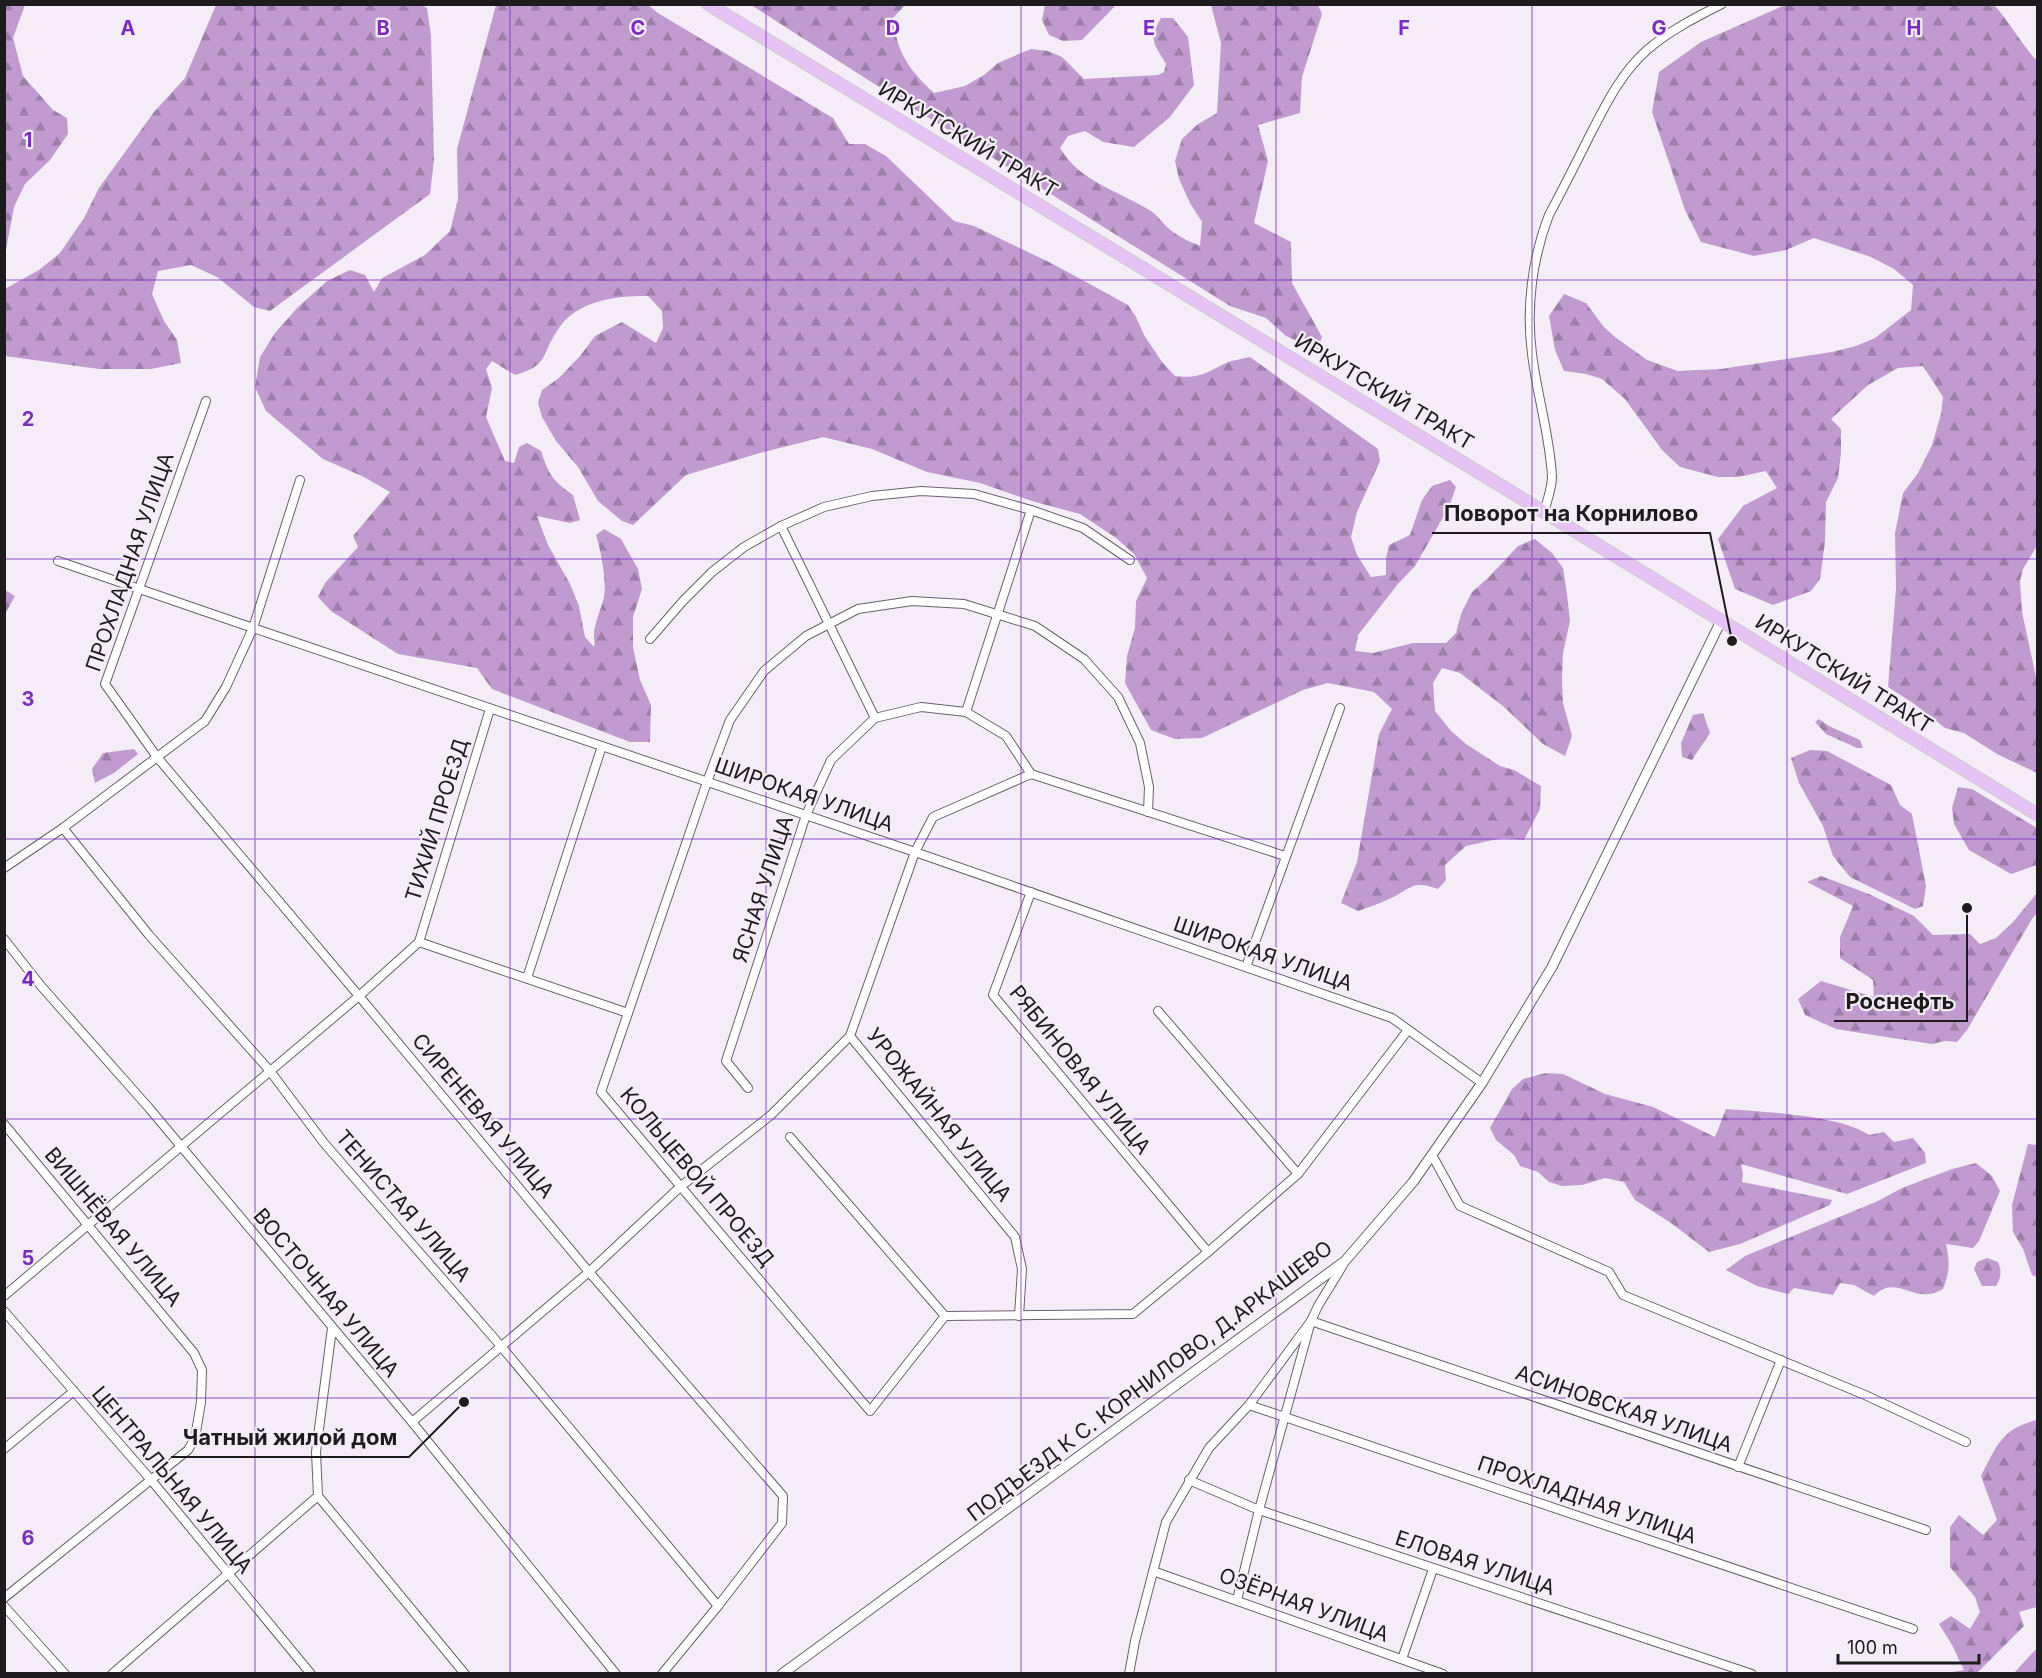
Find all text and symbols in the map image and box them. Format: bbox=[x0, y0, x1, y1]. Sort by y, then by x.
text: A bbox=[121, 16, 136, 40]
text: B bbox=[376, 16, 390, 40]
text: C bbox=[631, 16, 645, 40]
text: D bbox=[886, 16, 900, 40]
text: E bbox=[1143, 16, 1155, 40]
text: F bbox=[1398, 16, 1410, 40]
text: G bbox=[1651, 16, 1667, 40]
text: H bbox=[1907, 16, 1921, 40]
street label: ИРКУТСКИЙ ТРАКТ bbox=[874, 75, 1063, 203]
text: 1 bbox=[24, 128, 32, 152]
street label: ИРКУТСКИЙ ТРАКТ bbox=[1290, 327, 1479, 455]
text: 2 bbox=[22, 407, 34, 431]
street label: ПРОХЛАДНАЯ УЛИЦА bbox=[80, 449, 179, 675]
callout: Поворот на Корнилово bbox=[1432, 493, 1710, 533]
text: Поворот на Корнилово bbox=[1444, 500, 1698, 526]
street label: ИРКУТСКИЙ ТРАКТ bbox=[1751, 608, 1938, 738]
text: 3 bbox=[22, 687, 34, 711]
street label: ТИХИЙ ПРОЕЗД bbox=[399, 735, 473, 904]
street label: ШИРОКАЯ УЛИЦА bbox=[711, 752, 897, 837]
street label: ЯСНАЯ УЛИЦА bbox=[727, 812, 798, 965]
street label: ШИРОКАЯ УЛИЦА bbox=[1170, 911, 1356, 996]
text: 4 bbox=[21, 967, 35, 991]
street label: РЯБИНОВАЯ УЛИЦА bbox=[1005, 980, 1156, 1159]
callout: Роснефть bbox=[1834, 981, 1967, 1021]
text: Роснефть bbox=[1846, 988, 1955, 1014]
street label: УРОЖАЙНАЯ УЛИЦА bbox=[862, 1022, 1018, 1206]
street label: СИРЕНЕВАЯ УЛИЦА bbox=[407, 1028, 560, 1203]
street label: КОЛЬЦЕВОЙ ПРОЕЗД bbox=[615, 1081, 780, 1271]
street label: ТЕНИСТАЯ УЛИЦА bbox=[331, 1125, 476, 1287]
street label: ВИШНЁВАЯ УЛИЦА bbox=[40, 1141, 188, 1311]
street label: ВОСТОЧНАЯ УЛИЦА bbox=[248, 1203, 404, 1382]
street label: ПОДЪЕЗД К С. КОРНИЛОВО, Д.АРКАШЕВО bbox=[962, 1235, 1337, 1526]
text: 5 bbox=[22, 1246, 34, 1270]
street label: АСИНОВСКАЯ УЛИЦА bbox=[1512, 1360, 1736, 1457]
street label: ЦЕНТРАЛЬНАЯ УЛИЦА bbox=[87, 1381, 258, 1578]
callout: Чатный жилой дом bbox=[171, 1417, 409, 1457]
text: Чатный жилой дом bbox=[183, 1424, 397, 1450]
street label: ПРОХЛАДНАЯ УЛИЦА bbox=[1474, 1450, 1700, 1549]
street label: ЕЛОВАЯ УЛИЦА bbox=[1392, 1525, 1558, 1600]
text: 6 bbox=[22, 1526, 35, 1550]
street label: ОЗЁРНАЯ УЛИЦА bbox=[1216, 1561, 1393, 1647]
scale bar bbox=[1838, 1627, 1979, 1665]
text: 100 m bbox=[1847, 1637, 1898, 1658]

